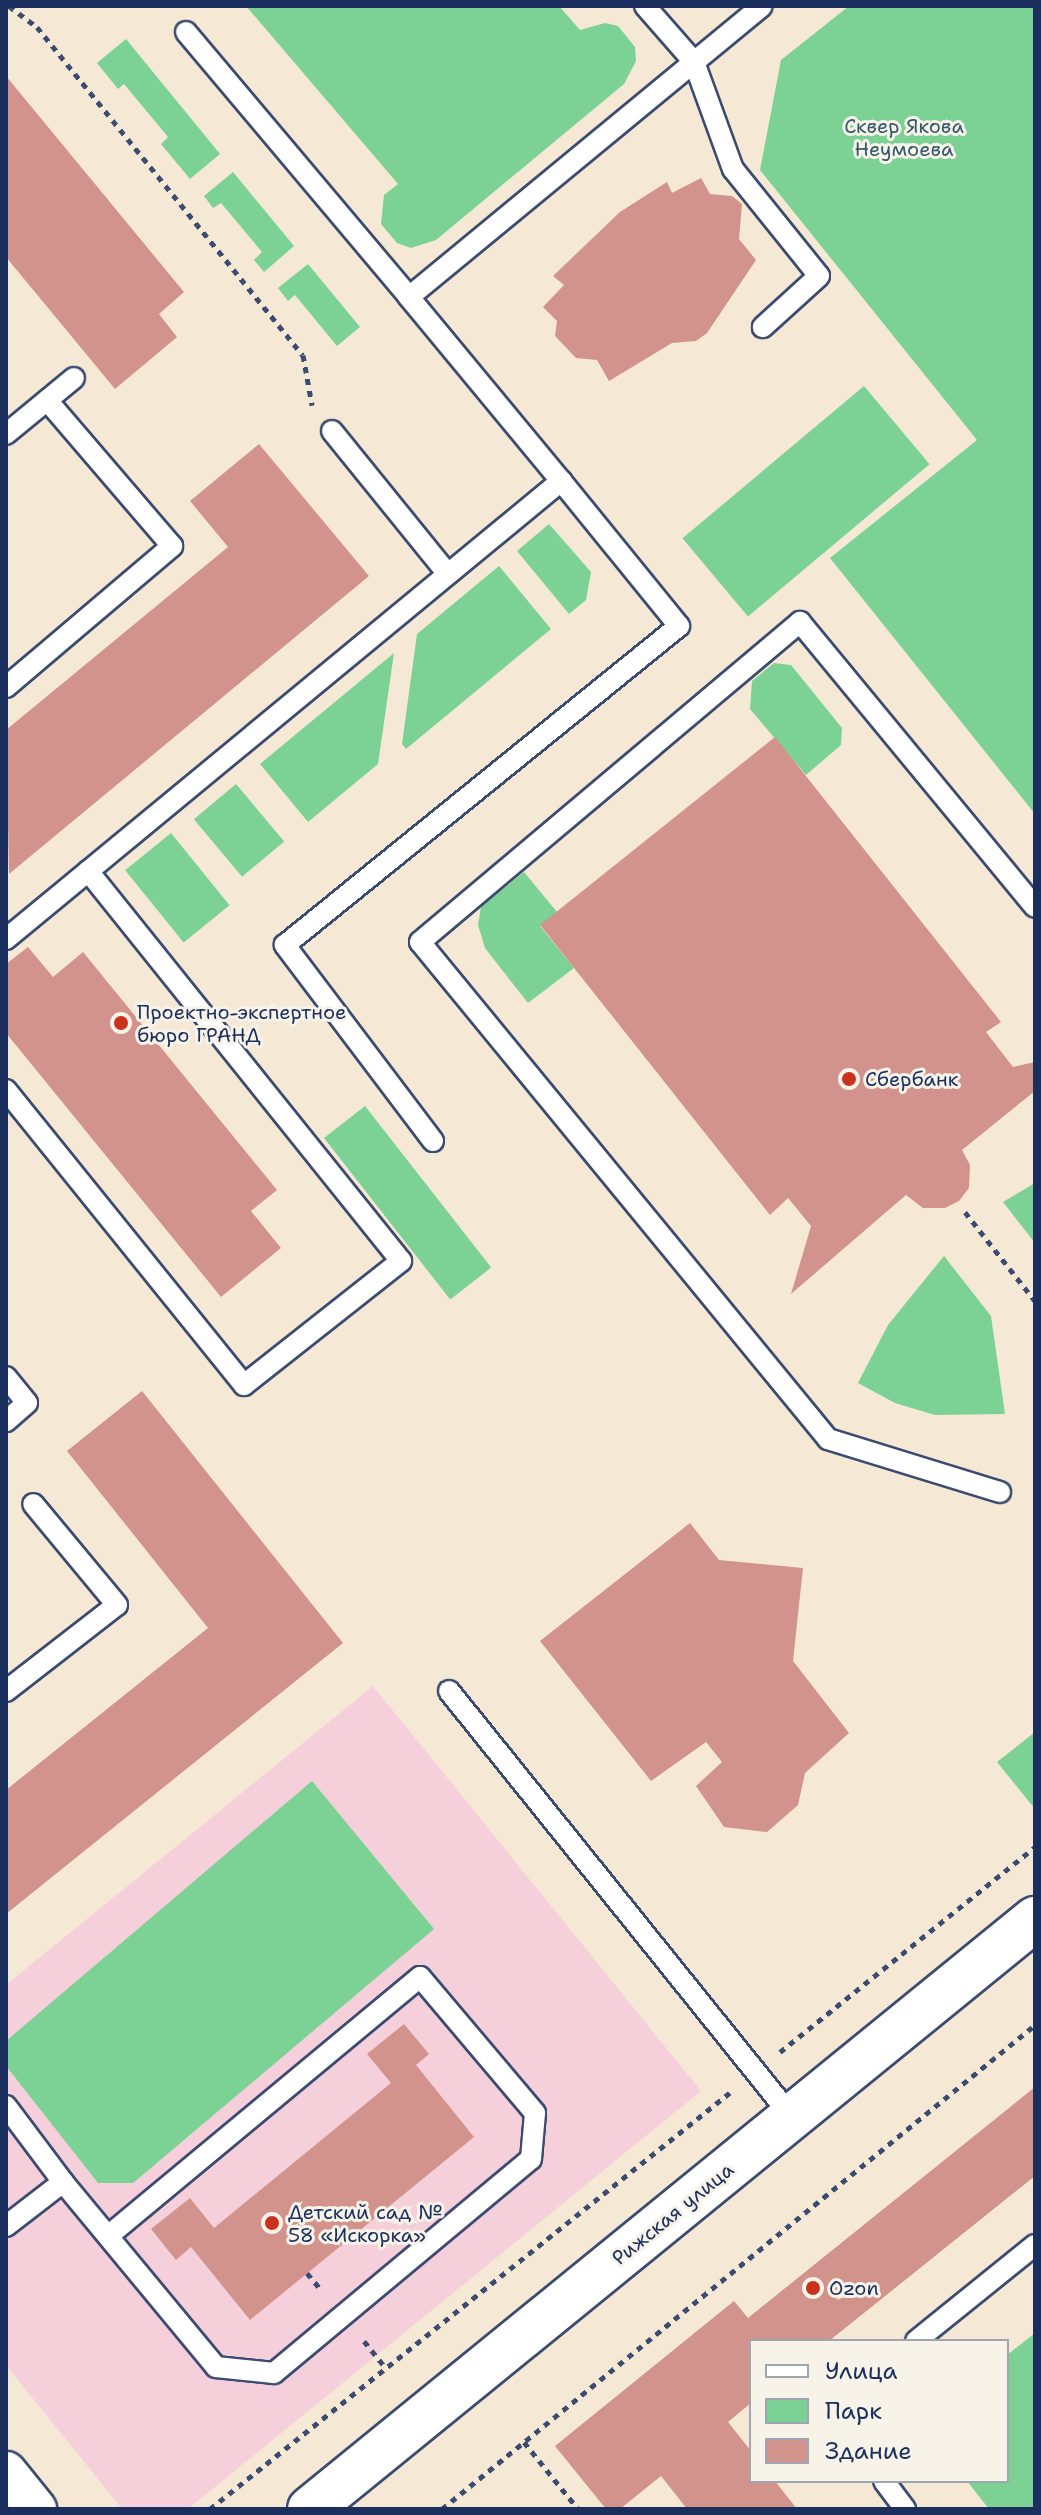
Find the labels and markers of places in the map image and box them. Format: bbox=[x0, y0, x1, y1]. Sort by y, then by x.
place label: Проектно-экспертное бюро ГРАНД bbox=[137, 1000, 346, 1047]
marker: Проектно-экспертное бюро ГРАНД bbox=[112, 1014, 130, 1032]
place label: Сбербанк bbox=[865, 1067, 958, 1091]
marker: Сбербанк bbox=[840, 1070, 858, 1088]
place label: Детский сад № 58 «Искорка» bbox=[288, 2200, 442, 2247]
marker: Детский сад № 58 «Искорка» bbox=[263, 2214, 281, 2232]
place label: Ozon bbox=[829, 2276, 879, 2300]
marker: Ozon bbox=[804, 2279, 822, 2297]

